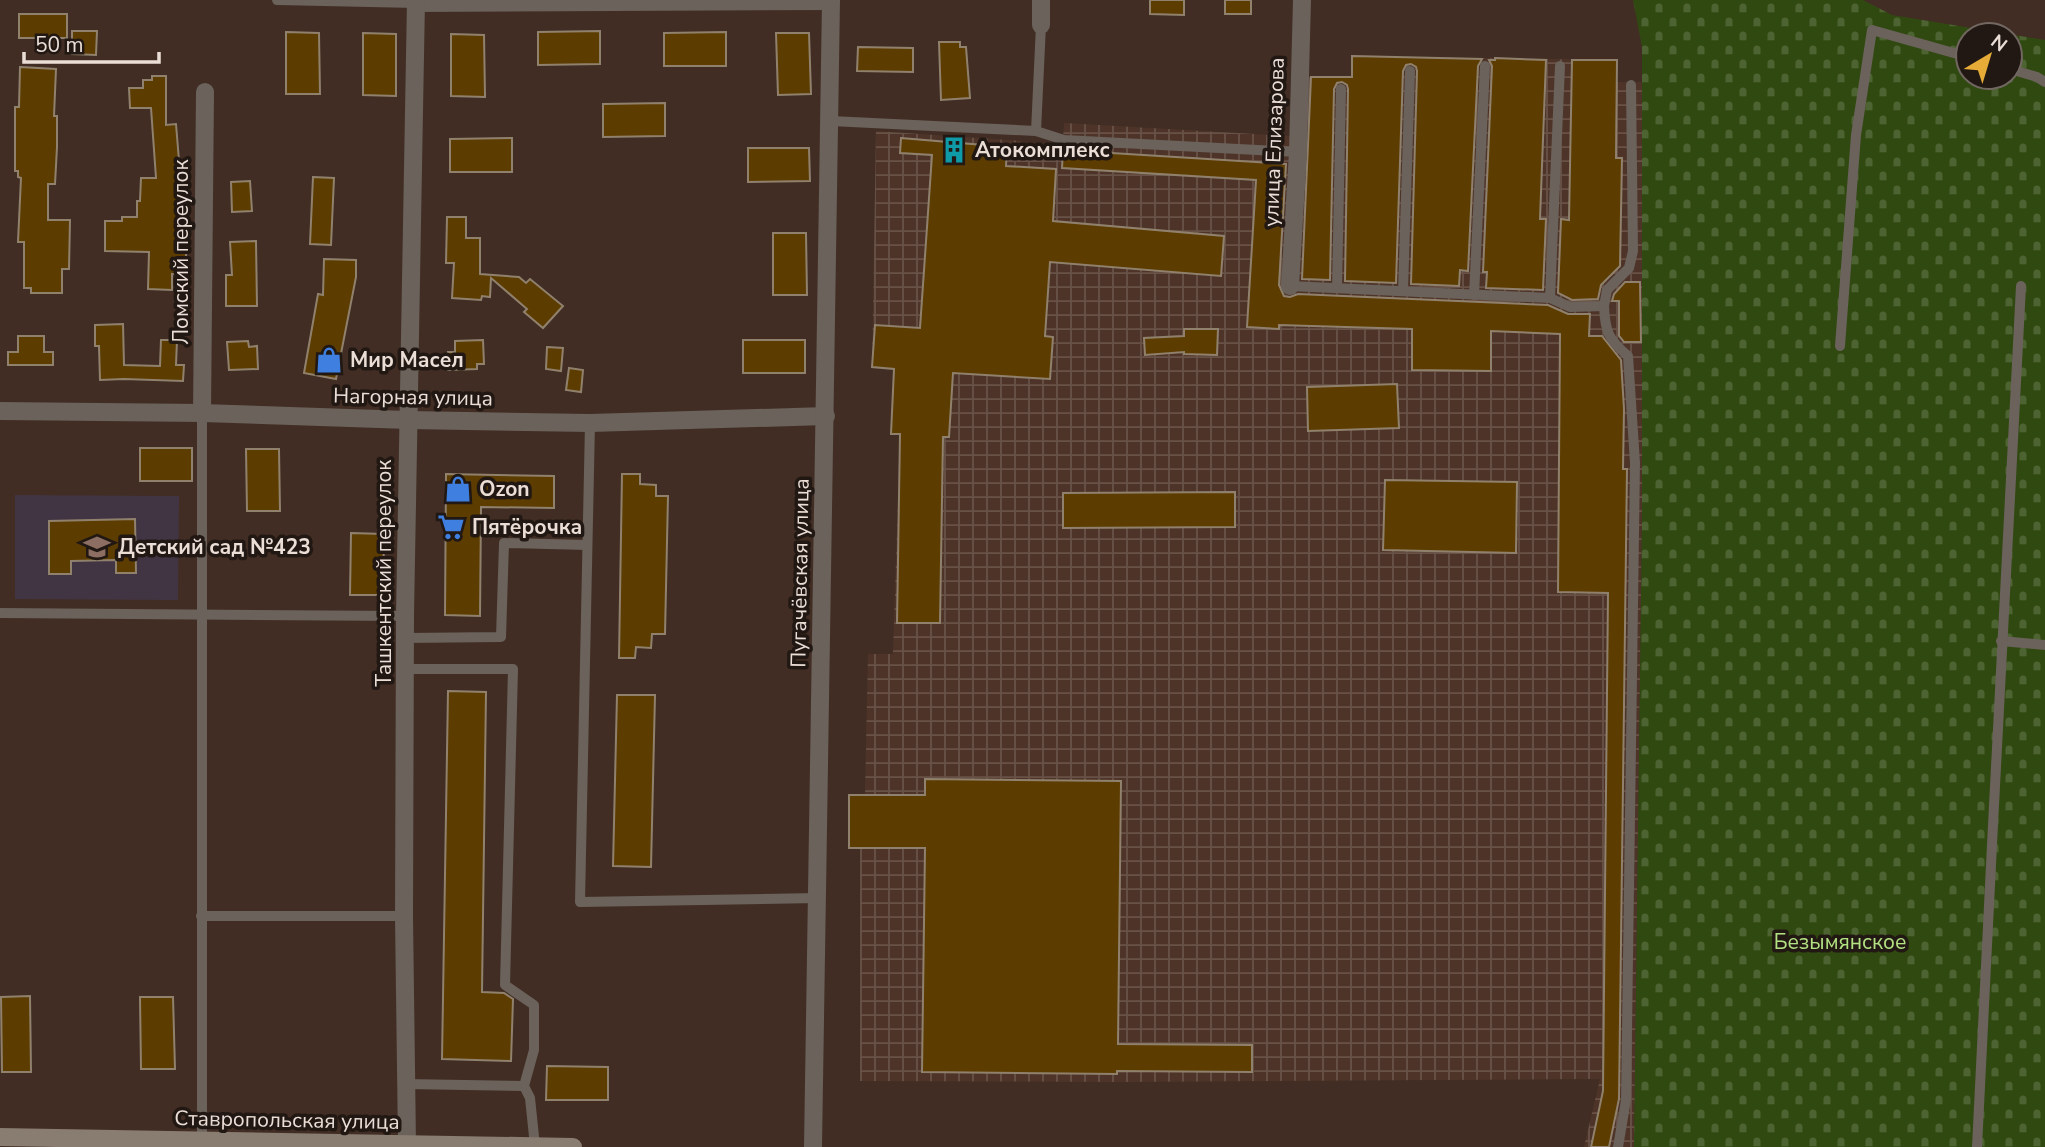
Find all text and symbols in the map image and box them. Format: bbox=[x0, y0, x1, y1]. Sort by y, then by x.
scale bar bbox=[24, 21, 159, 65]
north arrow bbox=[1954, 21, 2024, 91]
text: N bbox=[1985, 29, 2012, 58]
text: 50 m bbox=[35, 31, 84, 59]
street label: улица Елизарова bbox=[1257, 57, 1291, 227]
building icon: Атокомплекс bbox=[939, 135, 969, 165]
place label: Атокомплекс bbox=[975, 136, 1110, 164]
street label: Ломский переулок bbox=[167, 159, 195, 344]
shop icon: Мир Масел bbox=[314, 345, 344, 375]
place label: Мир Масел bbox=[350, 346, 464, 374]
street label: Нагорная улица bbox=[333, 382, 493, 412]
street label: Ташкентский переулок bbox=[370, 459, 398, 686]
shop icon: Ozon bbox=[443, 474, 473, 504]
place label: Ozon bbox=[479, 475, 530, 503]
street label: Пугачёвская улица bbox=[784, 478, 816, 668]
supermarket icon: Пятёрочка bbox=[436, 512, 466, 542]
place label: Пятёрочка bbox=[472, 513, 582, 541]
school or university icon: Детский сад №423 bbox=[82, 532, 112, 562]
place label: Детский сад №423 bbox=[118, 533, 311, 561]
park label: Безымянское bbox=[1774, 928, 1906, 956]
street label: Ставропольская улица bbox=[174, 1104, 400, 1136]

